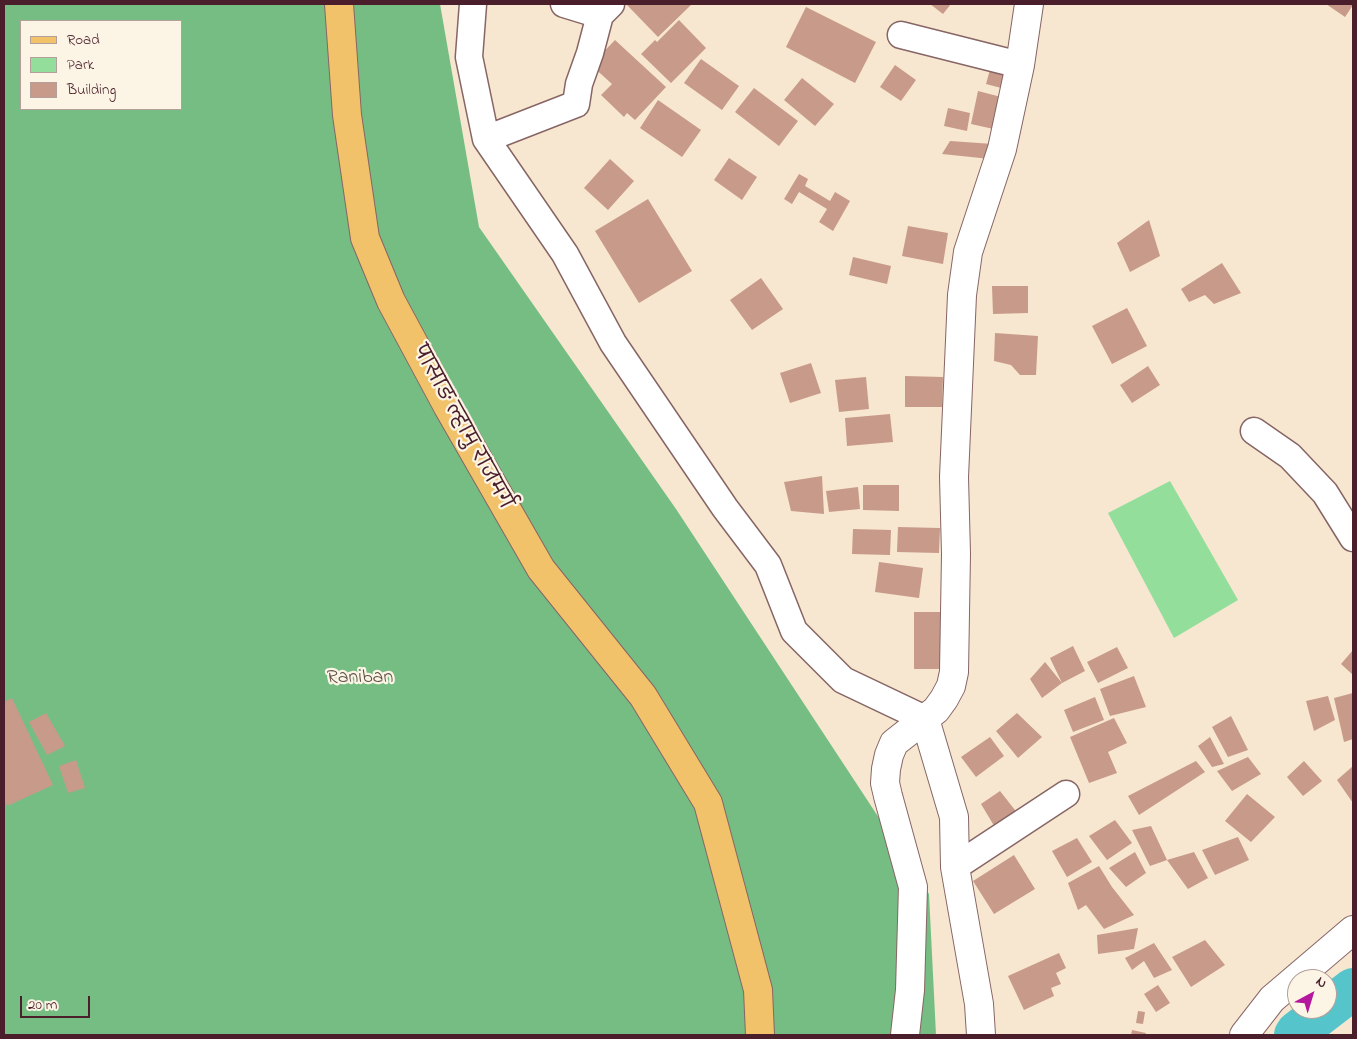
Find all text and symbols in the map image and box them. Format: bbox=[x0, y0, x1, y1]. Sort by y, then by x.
legend bbox=[20, 20, 182, 110]
text: Road bbox=[67, 29, 100, 51]
text: Park bbox=[67, 54, 94, 76]
text: Building bbox=[67, 79, 116, 101]
street label: पासाङ ल्हामु राजमर्ग bbox=[406, 342, 516, 514]
park label: Raniban bbox=[327, 667, 393, 691]
north arrow bbox=[1287, 969, 1337, 1019]
text: N bbox=[1311, 972, 1331, 994]
scale bar bbox=[22, 986, 92, 1018]
text: 20 m bbox=[28, 994, 57, 1016]

